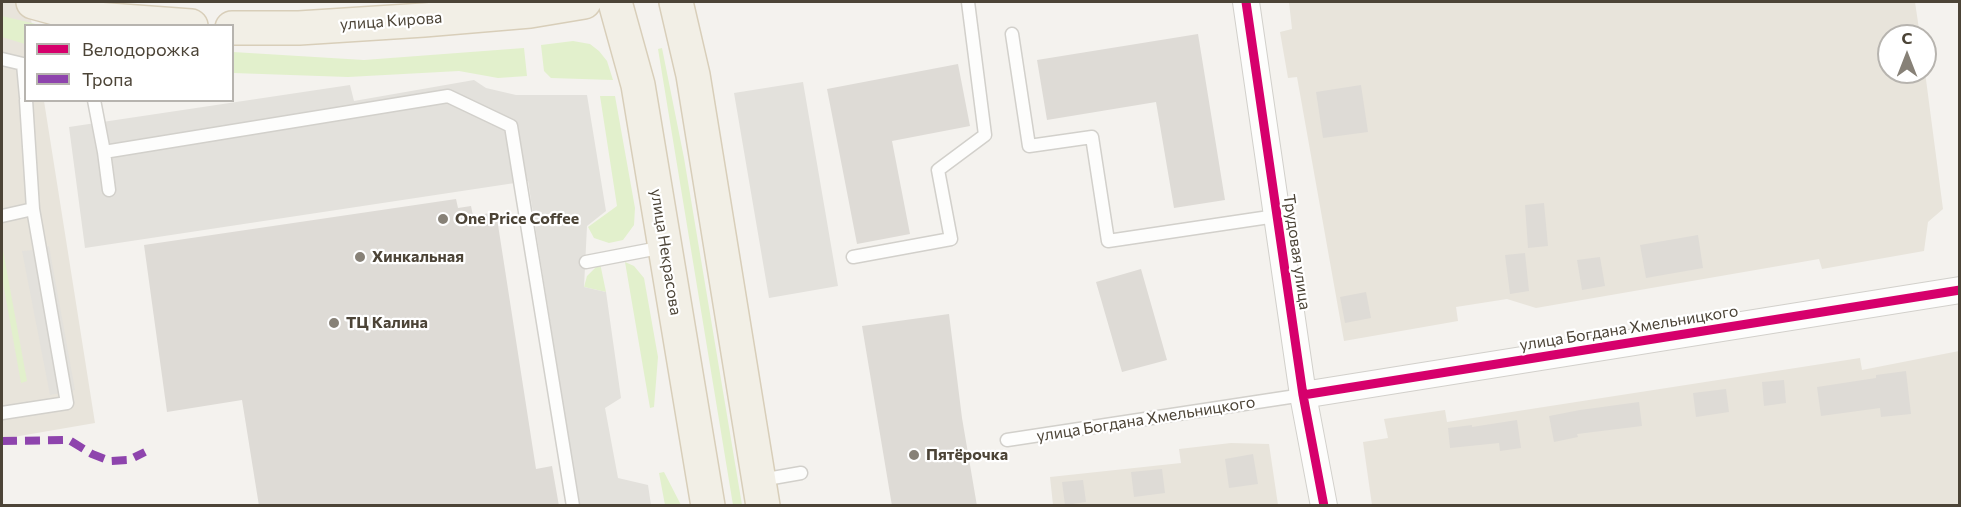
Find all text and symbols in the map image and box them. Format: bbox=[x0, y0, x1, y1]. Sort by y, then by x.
street label: улица Кирова bbox=[339, 8, 443, 34]
legend bbox=[24, 24, 234, 102]
north arrow bbox=[1877, 24, 1937, 84]
text: С bbox=[1902, 28, 1912, 47]
text: Велодорожка bbox=[82, 38, 200, 60]
text: Тропа bbox=[82, 68, 133, 90]
street label: улица Некрасова bbox=[647, 187, 685, 317]
street label: Трудовая улица bbox=[1279, 193, 1315, 311]
place label: One Price Coffee bbox=[455, 209, 579, 229]
marker: One Price Coffee bbox=[436, 212, 450, 226]
place label: Хинкальная bbox=[372, 247, 464, 267]
marker: Хинкальная bbox=[353, 250, 367, 264]
street label: улица Богдана Хмельницкого bbox=[1518, 301, 1740, 355]
place label: ТЦ Калина bbox=[346, 313, 428, 333]
marker: ТЦ Калина bbox=[327, 316, 341, 330]
street label: улица Богдана Хмельницкого bbox=[1035, 392, 1257, 446]
place label: Пятёрочка bbox=[926, 445, 1008, 465]
marker: Пятёрочка bbox=[907, 448, 921, 462]

